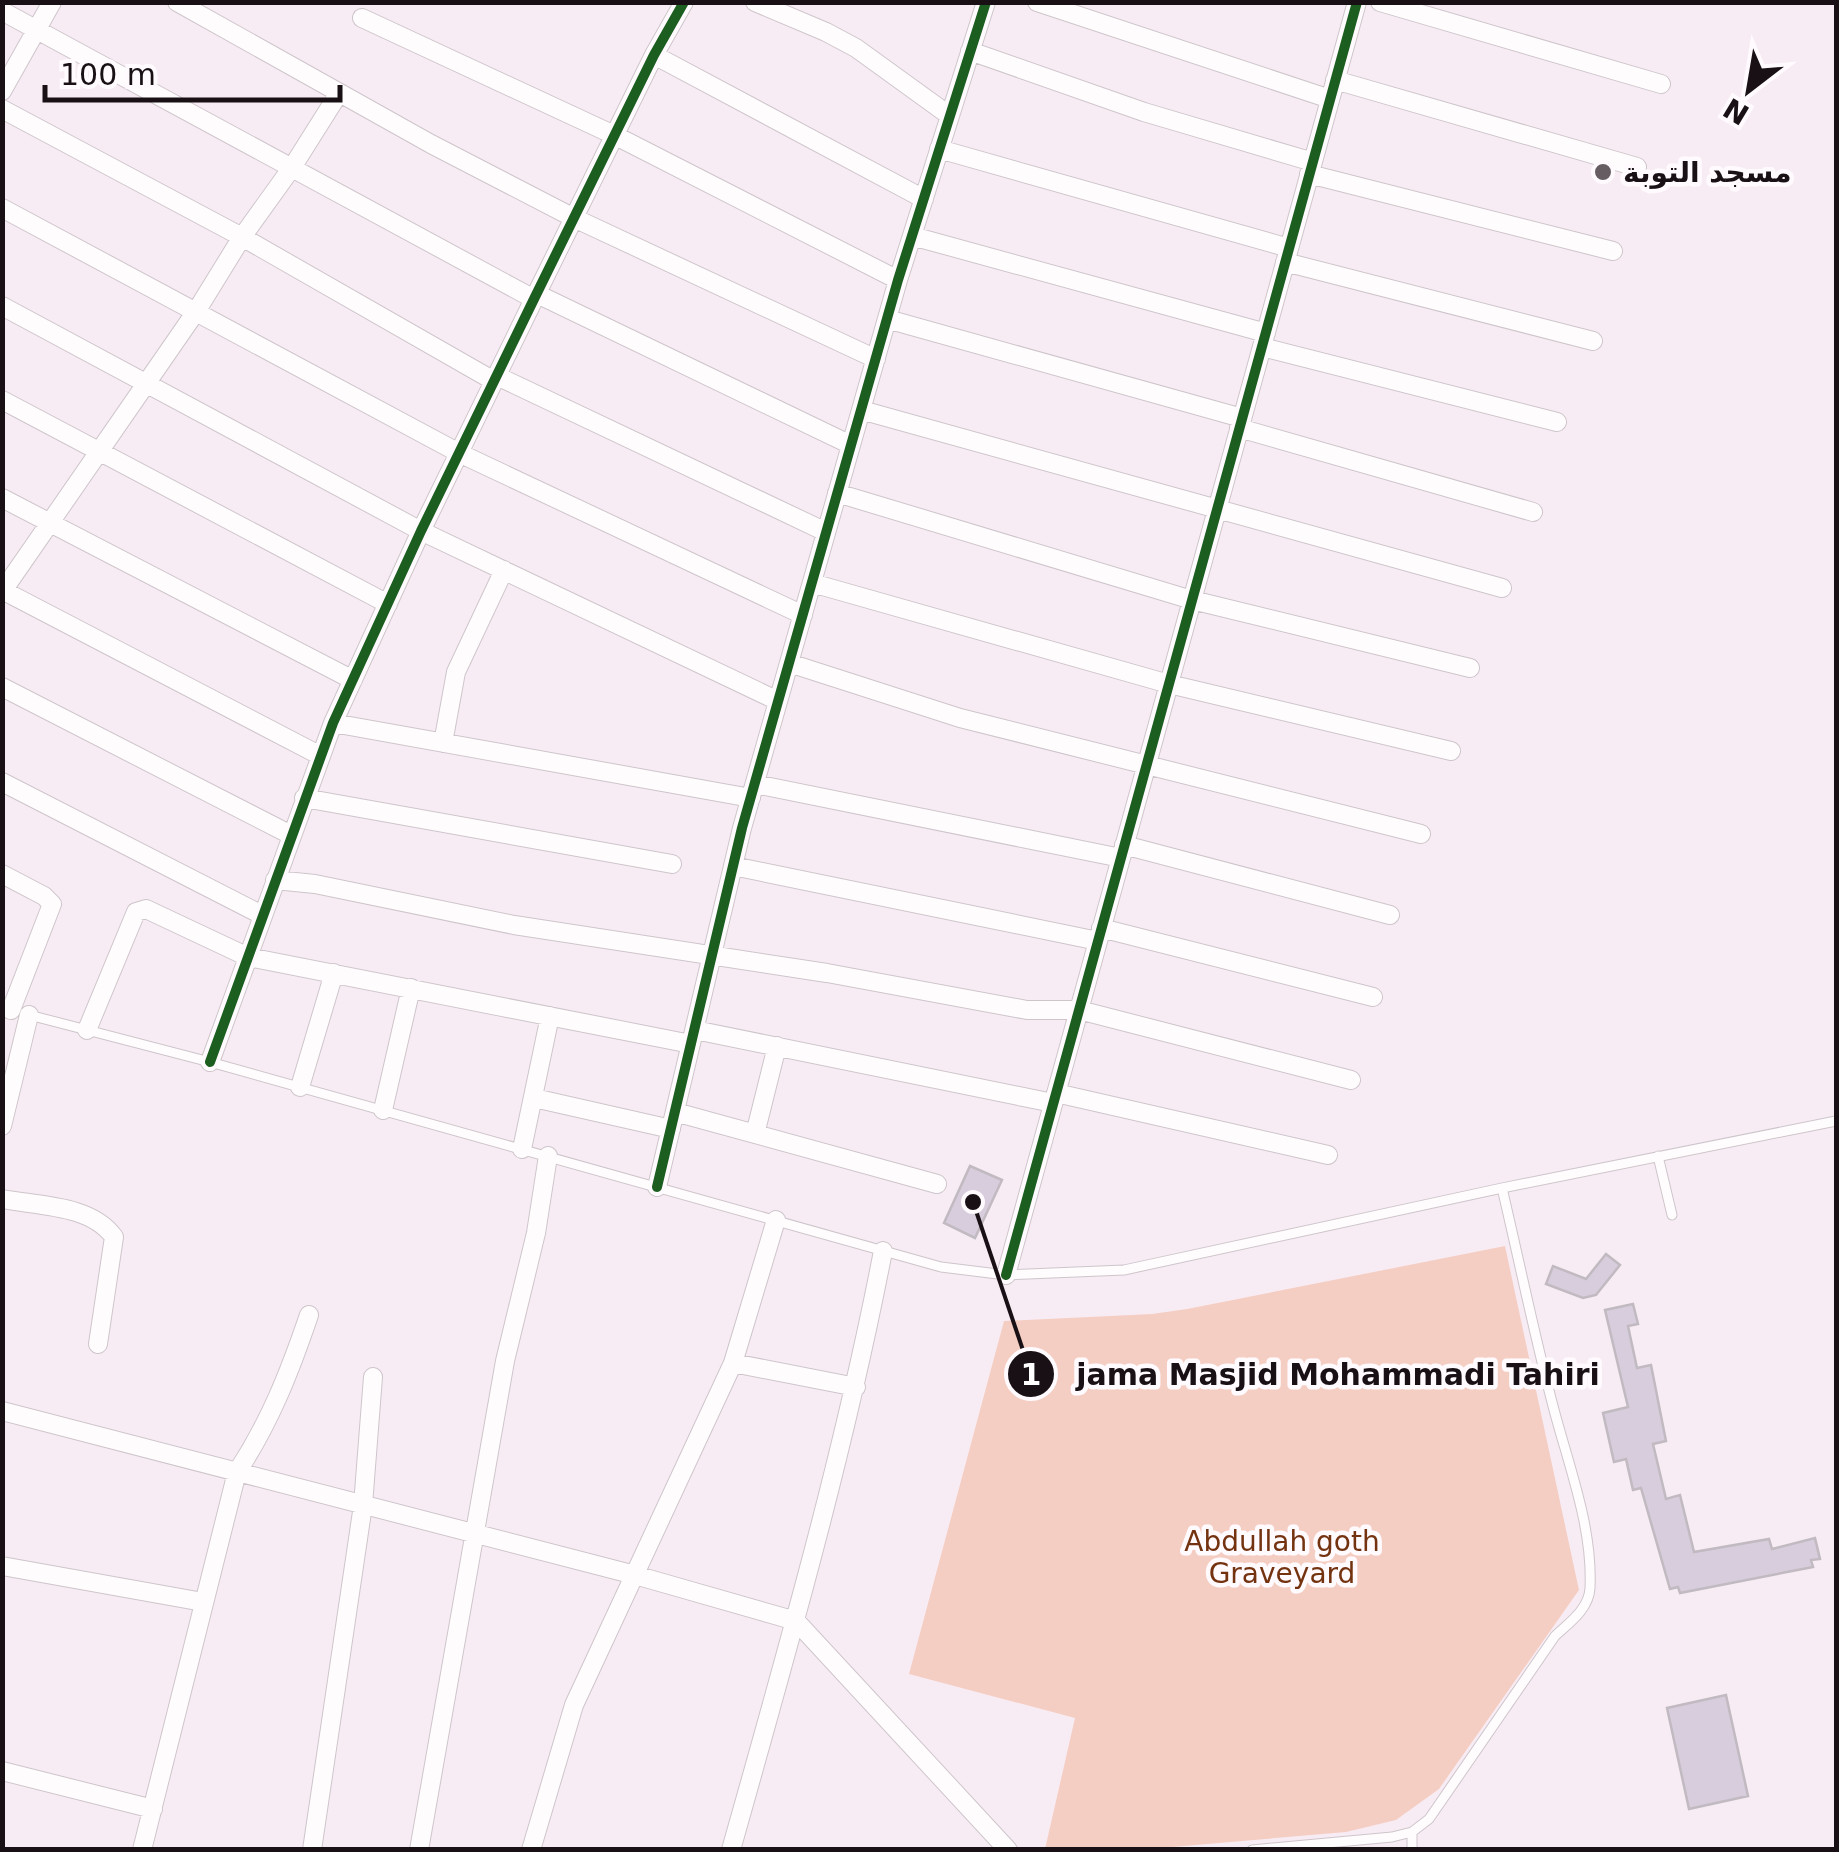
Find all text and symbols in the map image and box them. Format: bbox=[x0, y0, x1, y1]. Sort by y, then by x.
scale bar bbox=[45, 40, 340, 102]
north arrow bbox=[1699, 40, 1799, 140]
text: 100 m bbox=[60, 57, 156, 92]
text: N bbox=[1718, 91, 1755, 131]
place label: مسجد التوبة bbox=[1623, 156, 1792, 189]
marker: مسجد التوبة bbox=[1592, 161, 1614, 183]
callout: jama Masjid Mohammadi Tahiri bbox=[1006, 1344, 1620, 1404]
text: 1 bbox=[1021, 1357, 1041, 1392]
text: jama Masjid Mohammadi Tahiri bbox=[1075, 1357, 1600, 1392]
park label: Abdullah goth Graveyard bbox=[1184, 1525, 1380, 1590]

